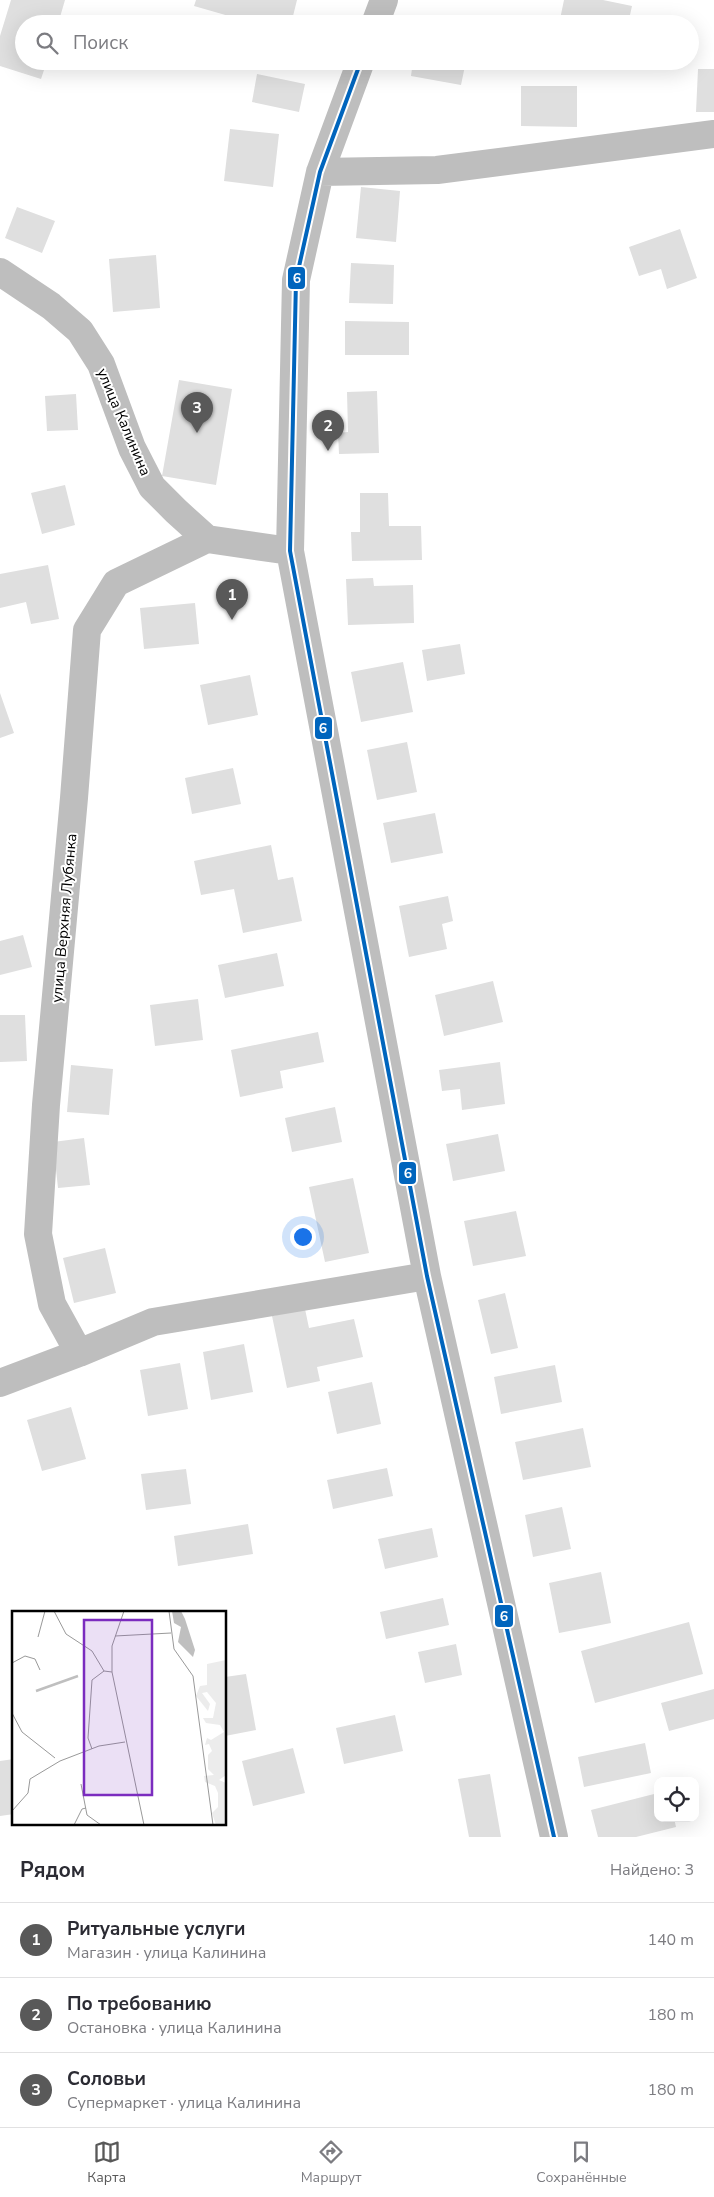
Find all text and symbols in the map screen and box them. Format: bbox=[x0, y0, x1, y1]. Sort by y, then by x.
search box bbox=[15, 15, 699, 70]
icon: search bbox=[33, 29, 61, 57]
text: Поиск bbox=[73, 30, 128, 56]
line badge: 6 bbox=[287, 266, 306, 290]
text: 6 bbox=[293, 269, 301, 288]
street label: улица Калинина bbox=[92, 365, 156, 479]
pin: 3 bbox=[181, 392, 213, 433]
pin: 2 bbox=[312, 410, 344, 451]
pin: 1 bbox=[216, 579, 248, 620]
line badge: 6 bbox=[314, 716, 333, 740]
text: 6 bbox=[319, 719, 327, 738]
street label: улица Верхняя Лубянка bbox=[47, 832, 81, 1004]
line badge: 6 bbox=[398, 1161, 417, 1185]
text: 6 bbox=[404, 1164, 412, 1183]
your location bbox=[290, 1224, 316, 1250]
line badge: 6 bbox=[494, 1604, 514, 1628]
text: 6 bbox=[500, 1607, 508, 1626]
inset map bbox=[12, 1611, 226, 1824]
map controls bbox=[654, 1777, 699, 1822]
button: locate bbox=[654, 1777, 699, 1822]
text: Рядом bbox=[20, 1856, 85, 1884]
text: Найдено: 3 bbox=[610, 1859, 694, 1881]
text: Ритуальные услуги bbox=[67, 1916, 245, 1942]
text: 1 bbox=[31, 1929, 41, 1951]
text: 140 m bbox=[647, 1929, 694, 1951]
text: Магазин · улица Калинина bbox=[67, 1942, 266, 1964]
text: По требованию bbox=[67, 1991, 212, 2017]
text: 2 bbox=[31, 2004, 41, 2026]
text: 180 m bbox=[647, 2004, 694, 2026]
text: Остановка · улица Калинина bbox=[67, 2017, 282, 2039]
text: Соловьи bbox=[67, 2066, 146, 2092]
text: 3 bbox=[31, 2079, 41, 2101]
text: 180 m bbox=[647, 2079, 694, 2101]
text: Супермаркет · улица Калинина bbox=[67, 2092, 301, 2114]
tab: Карта bbox=[87, 2138, 126, 2187]
tab: Маршрут bbox=[301, 2138, 361, 2187]
tab: Сохранённые bbox=[536, 2138, 627, 2187]

